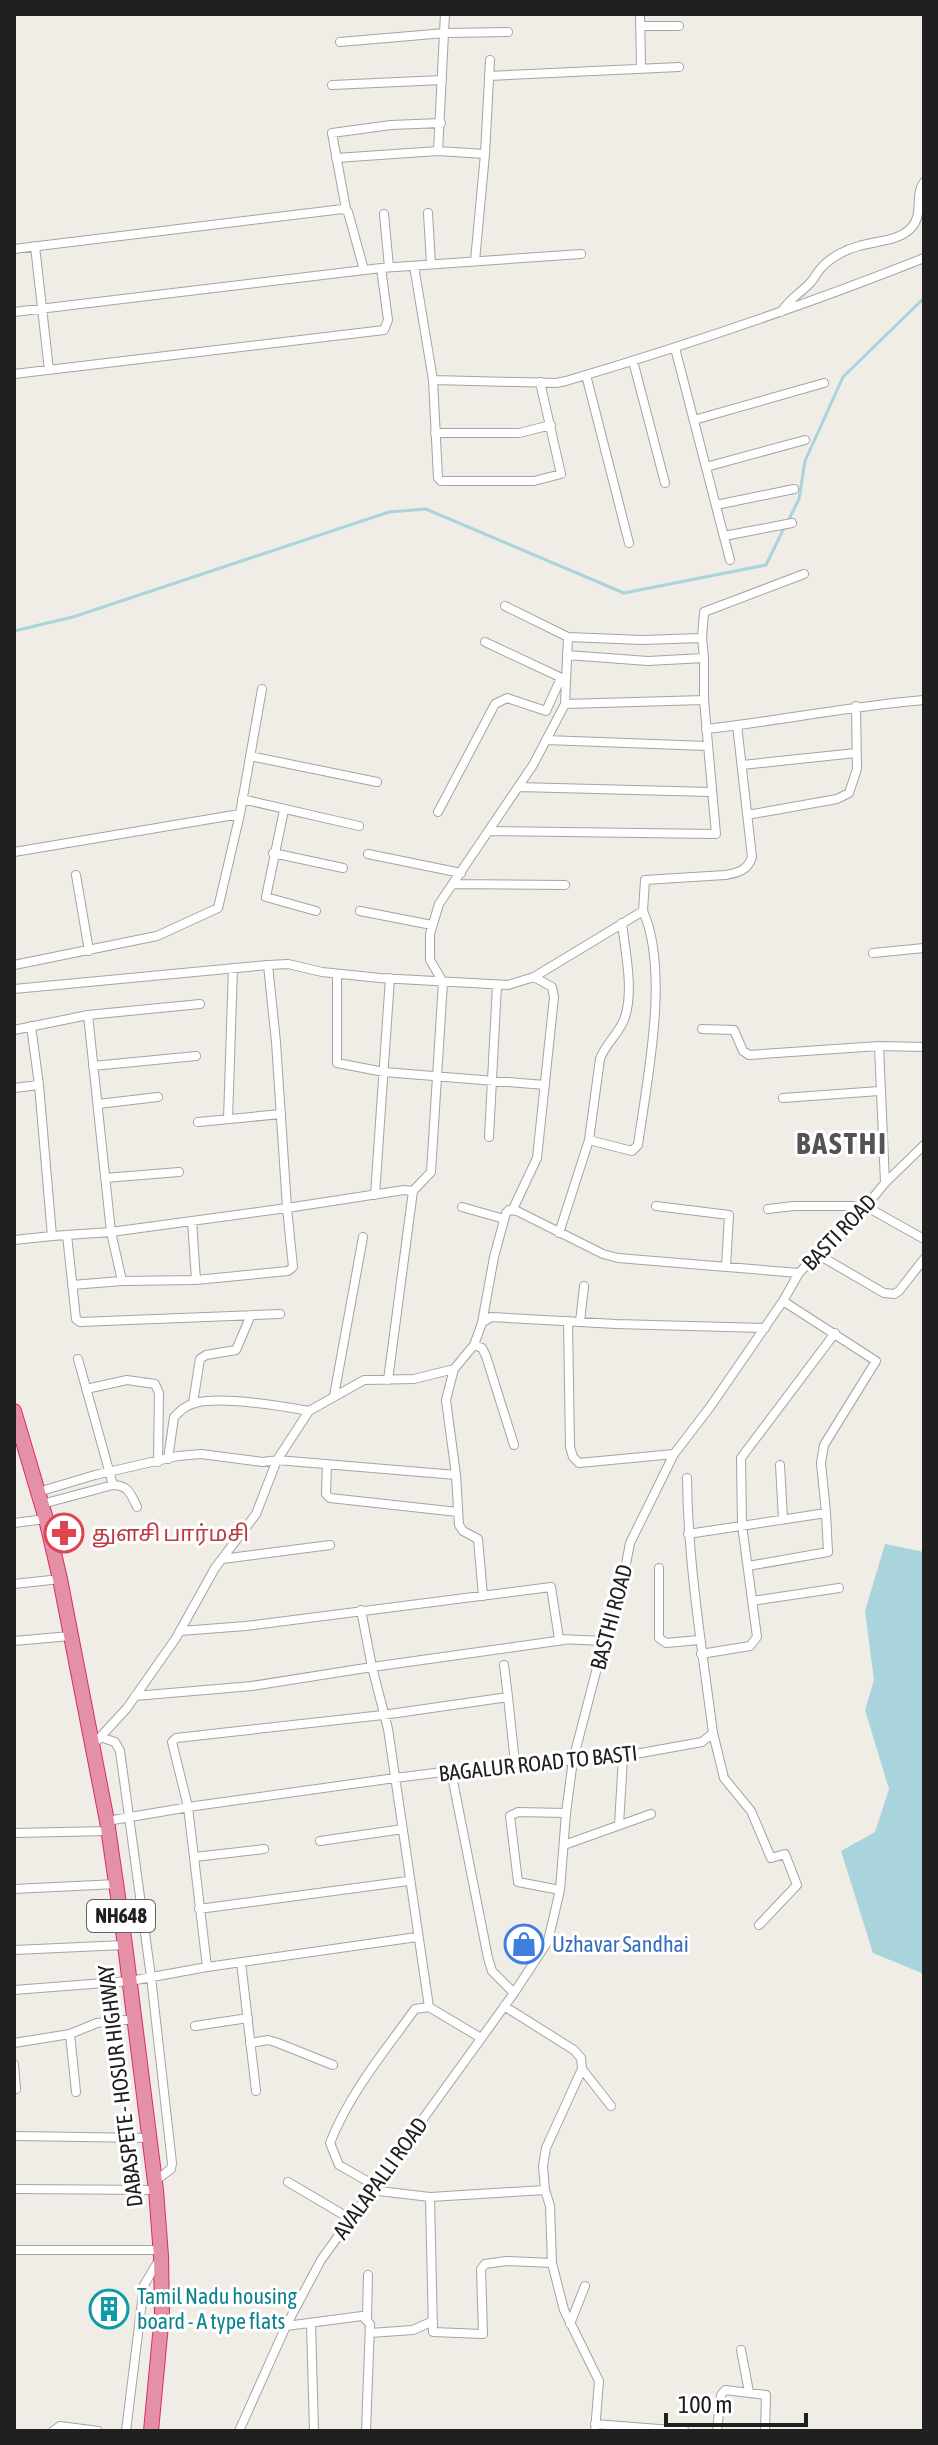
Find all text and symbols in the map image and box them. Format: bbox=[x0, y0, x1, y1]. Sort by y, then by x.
district label: BASTHI bbox=[796, 1126, 888, 1160]
street label: BASTI ROAD bbox=[796, 1189, 882, 1275]
pharmacy icon: துளசி பார்மசி bbox=[43, 1512, 85, 1554]
place label: துளசி பார்மசி bbox=[92, 1520, 249, 1548]
street label: BASTHI ROAD bbox=[584, 1561, 638, 1673]
street label: BAGALUR ROAD TO BASTI bbox=[437, 1740, 639, 1786]
road number: NH648 bbox=[87, 1900, 155, 1932]
shop icon: Uzhavar Sandhai bbox=[503, 1923, 545, 1965]
place label: Uzhavar Sandhai bbox=[552, 1931, 689, 1957]
street label: DABASPETE - HOSUR HIGHWAY bbox=[92, 1963, 148, 2209]
street label: AVALAPALLI ROAD bbox=[327, 2112, 433, 2244]
place label: Tamil Nadu housing board - A type flats bbox=[137, 2283, 298, 2334]
building icon: Tamil Nadu housing board - A type flats bbox=[88, 2288, 130, 2330]
scale bar bbox=[666, 2377, 806, 2427]
text: 100 m bbox=[678, 2391, 732, 2418]

